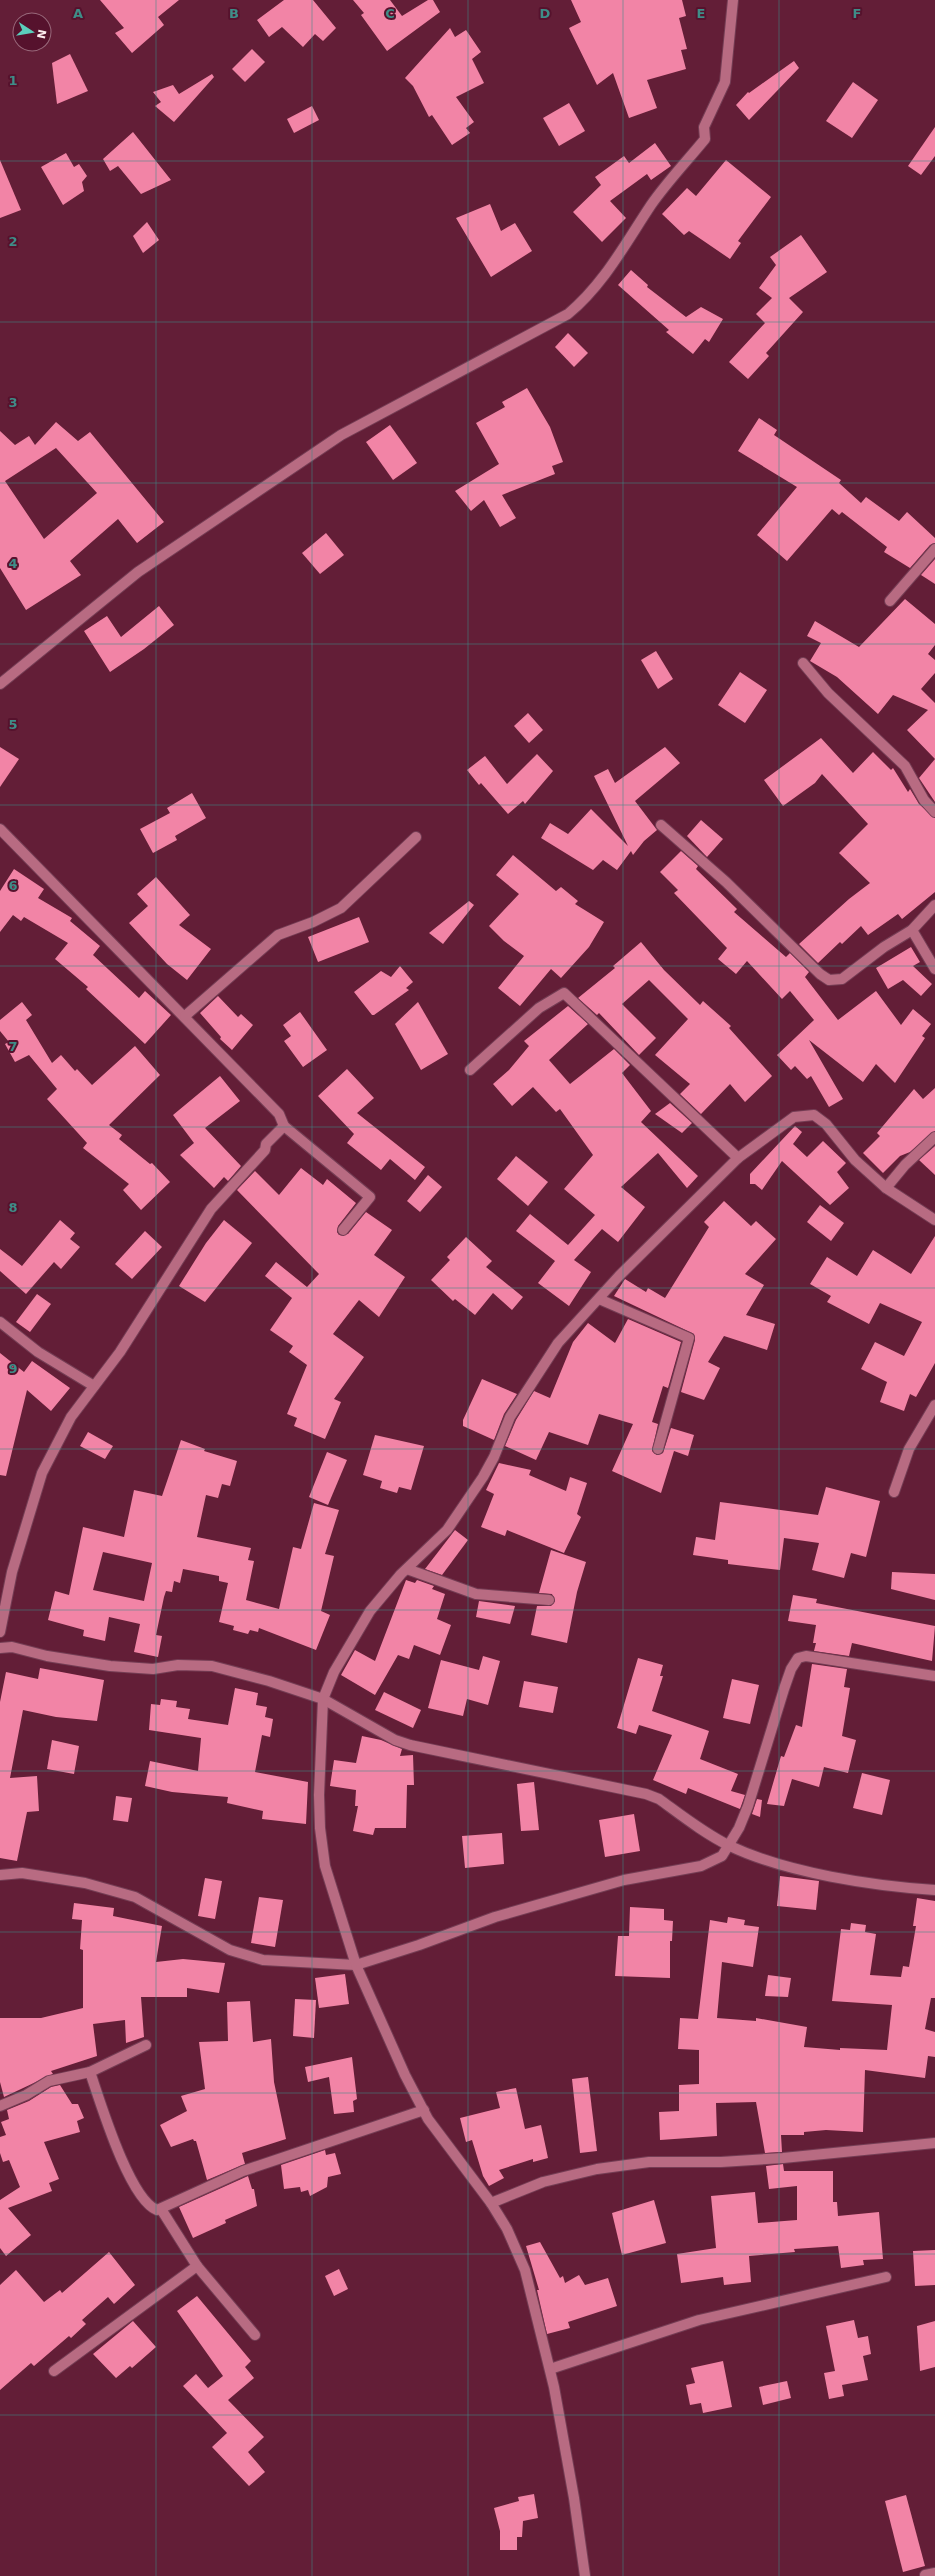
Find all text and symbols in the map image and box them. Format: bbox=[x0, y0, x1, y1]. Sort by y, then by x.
text: A bbox=[73, 6, 83, 21]
text: B bbox=[229, 6, 239, 21]
text: C bbox=[385, 6, 395, 21]
text: D bbox=[540, 6, 551, 21]
text: E bbox=[697, 6, 705, 21]
text: F bbox=[853, 6, 861, 21]
north arrow bbox=[12, 12, 52, 52]
text: N bbox=[34, 28, 49, 40]
text: 1 bbox=[8, 73, 18, 88]
text: 2 bbox=[8, 234, 18, 249]
text: 3 bbox=[8, 395, 18, 410]
text: 4 bbox=[8, 556, 18, 571]
text: 5 bbox=[8, 717, 18, 732]
text: 6 bbox=[8, 878, 18, 893]
text: 7 bbox=[8, 1039, 18, 1054]
text: 8 bbox=[8, 1200, 18, 1215]
text: 9 bbox=[8, 1361, 18, 1376]

